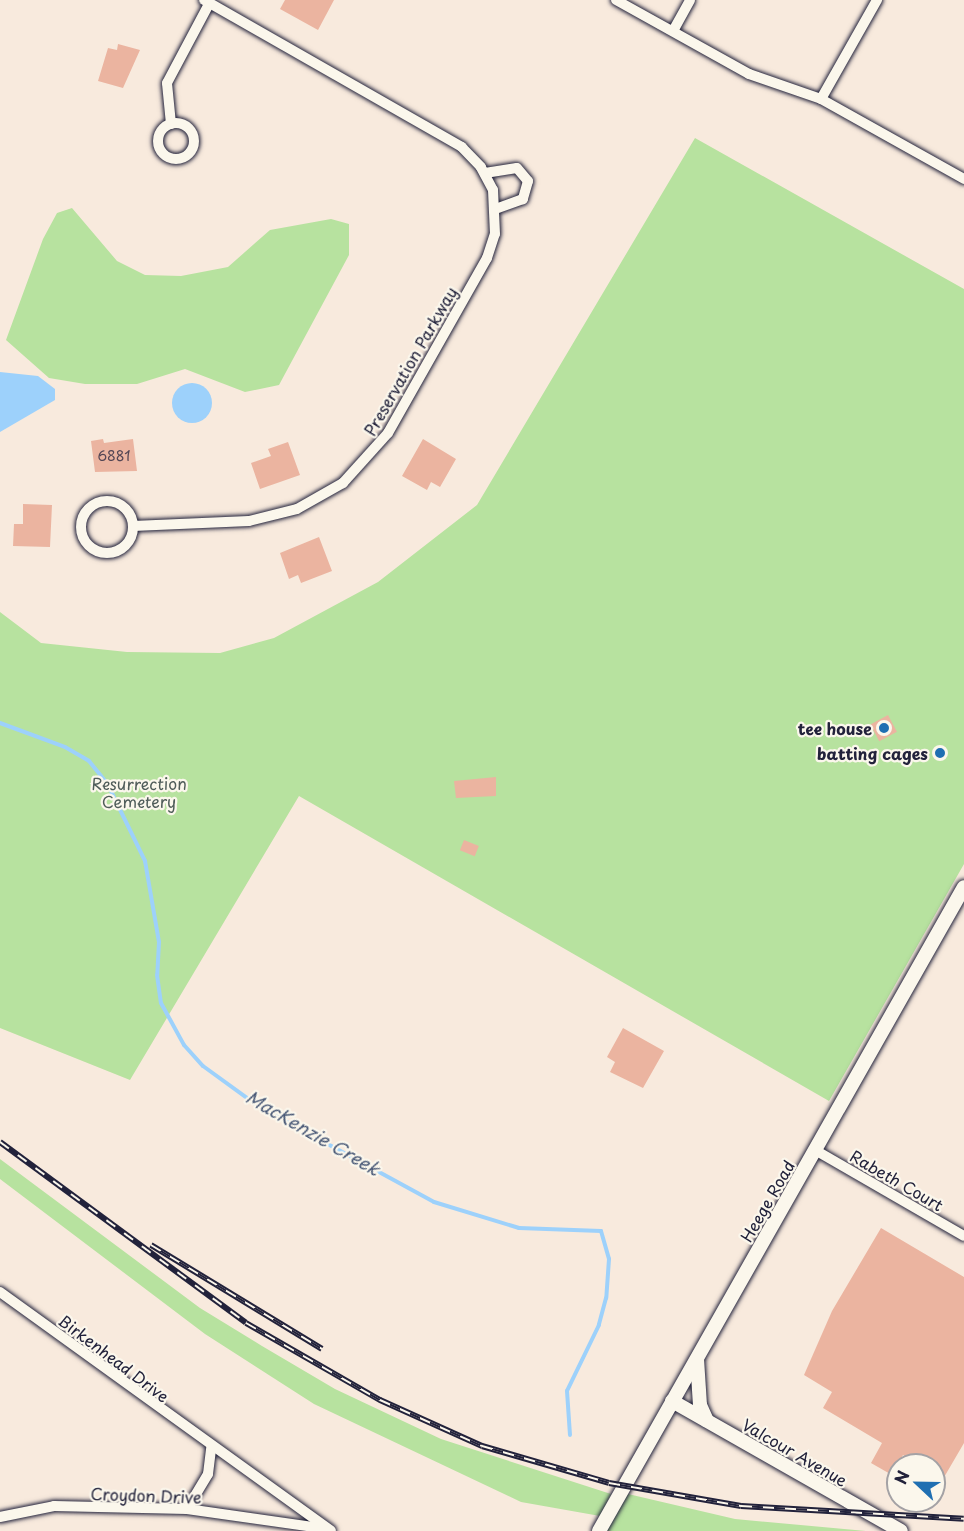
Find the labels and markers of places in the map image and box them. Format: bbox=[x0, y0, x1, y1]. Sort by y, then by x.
place label: tee house bbox=[796, 718, 872, 738]
marker: tee house bbox=[877, 721, 891, 735]
place label: batting cages bbox=[817, 743, 928, 763]
marker: batting cages bbox=[933, 746, 947, 760]

